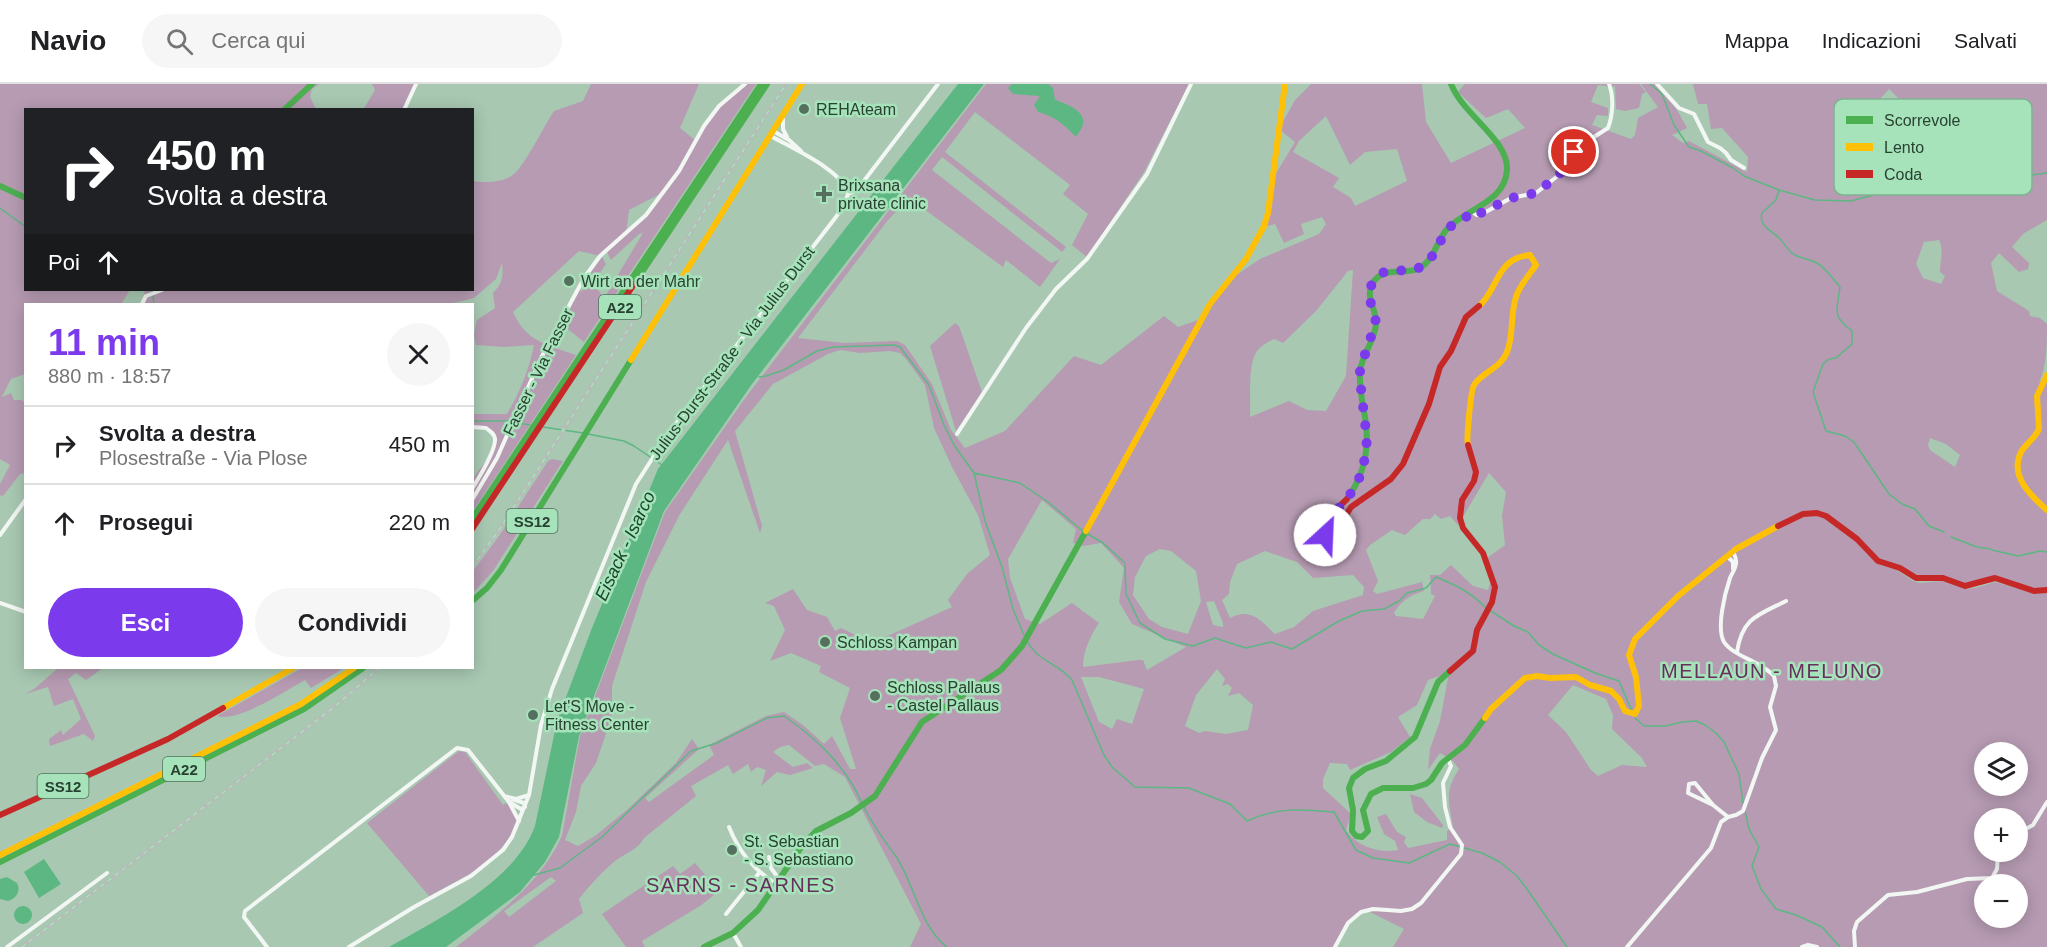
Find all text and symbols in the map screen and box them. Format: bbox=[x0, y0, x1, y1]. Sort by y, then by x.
search box bbox=[142, 14, 562, 68]
text: Navio bbox=[30, 25, 106, 56]
icon: search bbox=[163, 25, 196, 58]
text: Cerca qui bbox=[211, 28, 305, 53]
text: Mappa bbox=[1725, 29, 1789, 52]
text: Indicazioni bbox=[1822, 29, 1921, 52]
text: Salvati bbox=[1954, 29, 2017, 52]
legend bbox=[1834, 99, 2032, 195]
place label: REHAteam bbox=[816, 101, 896, 118]
marker: REHAteam bbox=[797, 102, 811, 116]
text: Scorrevole bbox=[1884, 112, 1961, 129]
pin bbox=[1548, 126, 1599, 177]
icon: right bbox=[48, 132, 126, 210]
text: 450 m bbox=[147, 132, 266, 179]
icon: arrive bbox=[1557, 135, 1590, 168]
text: Lento bbox=[1884, 139, 1924, 156]
text: Coda bbox=[1884, 166, 1922, 183]
place label: Brixsana private clinic bbox=[838, 177, 926, 212]
text: Svolta a destra bbox=[147, 181, 327, 211]
marker: Brixsana private clinic bbox=[815, 185, 833, 203]
street label: Julius-Durst-Straße - Via Julius Durst bbox=[646, 242, 818, 463]
icon: ahead bbox=[92, 246, 125, 279]
text: Poi bbox=[48, 250, 80, 275]
place label: Wirt an der Mahr bbox=[581, 273, 701, 290]
marker: Wirt an der Mahr bbox=[562, 274, 576, 288]
road number: A22 bbox=[599, 295, 641, 319]
street label: Fasser - Via Fasser bbox=[500, 305, 576, 438]
text: 11 min bbox=[48, 322, 160, 363]
button: close bbox=[387, 323, 450, 386]
text: 880 m · 18:57 bbox=[48, 365, 171, 387]
text: Svolta a destra bbox=[99, 421, 256, 446]
icon: right bbox=[48, 429, 81, 462]
text: 450 m bbox=[389, 432, 450, 457]
text: Plosestraße - Via Plose bbox=[99, 447, 308, 469]
water label: Eisack - Isarco bbox=[591, 488, 659, 604]
position arrow bbox=[1293, 503, 1357, 567]
icon: ahead bbox=[48, 507, 81, 540]
road number: SS12 bbox=[506, 509, 558, 533]
text: Prosegui bbox=[99, 510, 193, 535]
text: 220 m bbox=[389, 510, 450, 535]
button: Esci bbox=[48, 588, 243, 657]
button: Condividi bbox=[255, 588, 450, 657]
place label: Schloss Kampan bbox=[837, 634, 957, 651]
marker: Schloss Kampan bbox=[818, 635, 832, 649]
district label: MELLAUN - MELUNO bbox=[1661, 660, 1883, 682]
place label: Schloss Pallaus - Castel Pallaus bbox=[887, 679, 1000, 714]
marker: Schloss Pallaus - Castel Pallaus bbox=[868, 689, 882, 703]
place label: Let'S Move - Fitness Center bbox=[545, 698, 650, 733]
marker: Let'S Move - Fitness Center bbox=[526, 708, 540, 722]
map controls bbox=[1974, 742, 2028, 928]
button: layers bbox=[1974, 742, 2028, 796]
road number: A22 bbox=[163, 757, 205, 781]
road number: SS12 bbox=[38, 774, 88, 798]
button: + bbox=[1974, 808, 2028, 862]
place label: St. Sebastian - S. Sebastiano bbox=[744, 833, 854, 868]
marker: St. Sebastian - S. Sebastiano bbox=[725, 843, 739, 857]
district label: SARNS - SARNES bbox=[646, 874, 836, 896]
button: − bbox=[1974, 874, 2028, 928]

